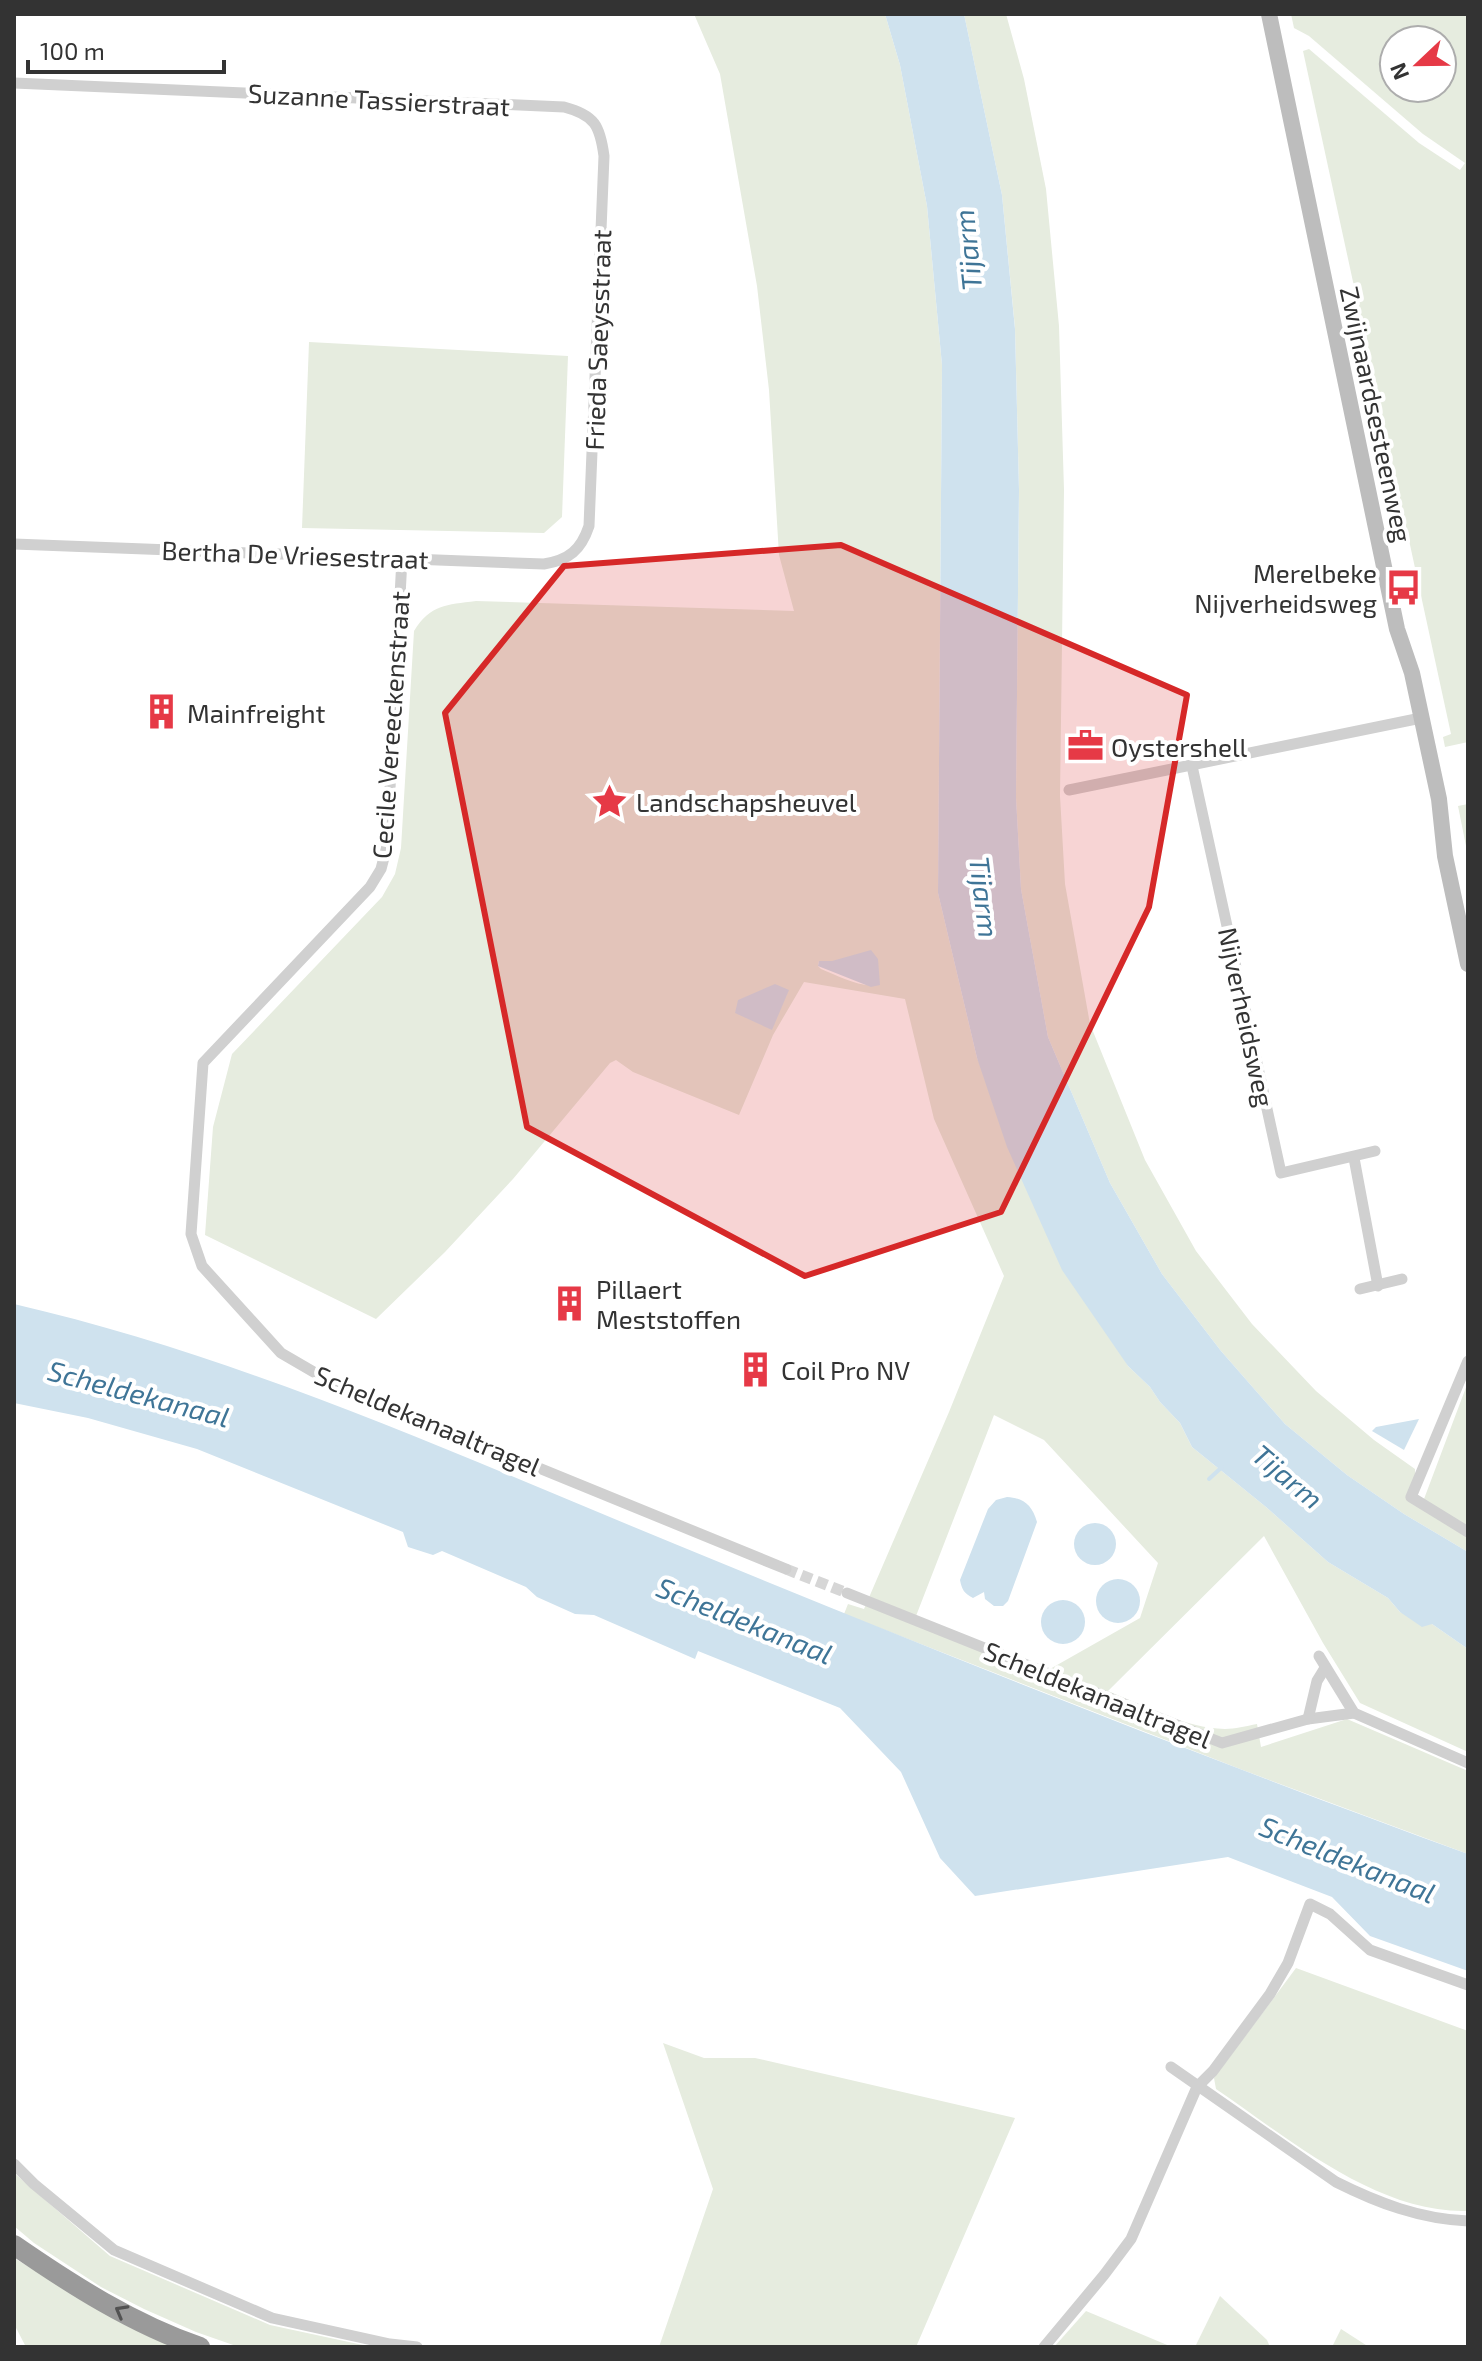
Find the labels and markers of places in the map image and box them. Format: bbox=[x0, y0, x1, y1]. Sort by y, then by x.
place label: Merelbeke Nijverheidsweg bbox=[1194, 557, 1377, 618]
bus stop icon: Merelbeke Nijverheidsweg bbox=[1384, 568, 1422, 606]
building icon: Mainfreight bbox=[142, 693, 180, 731]
place label: Mainfreight bbox=[187, 697, 326, 728]
office icon: Oystershell bbox=[1066, 727, 1104, 765]
place label: Oystershell bbox=[1111, 731, 1248, 762]
place icon: Landschapsheuvel bbox=[591, 782, 629, 820]
place label: Landschapsheuvel bbox=[636, 786, 857, 817]
place label: Pillaert Meststoffen bbox=[596, 1273, 741, 1334]
building icon: Pillaert Meststoffen bbox=[551, 1284, 589, 1322]
building icon: Coil Pro NV bbox=[736, 1350, 774, 1388]
place label: Coil Pro NV bbox=[781, 1354, 910, 1385]

